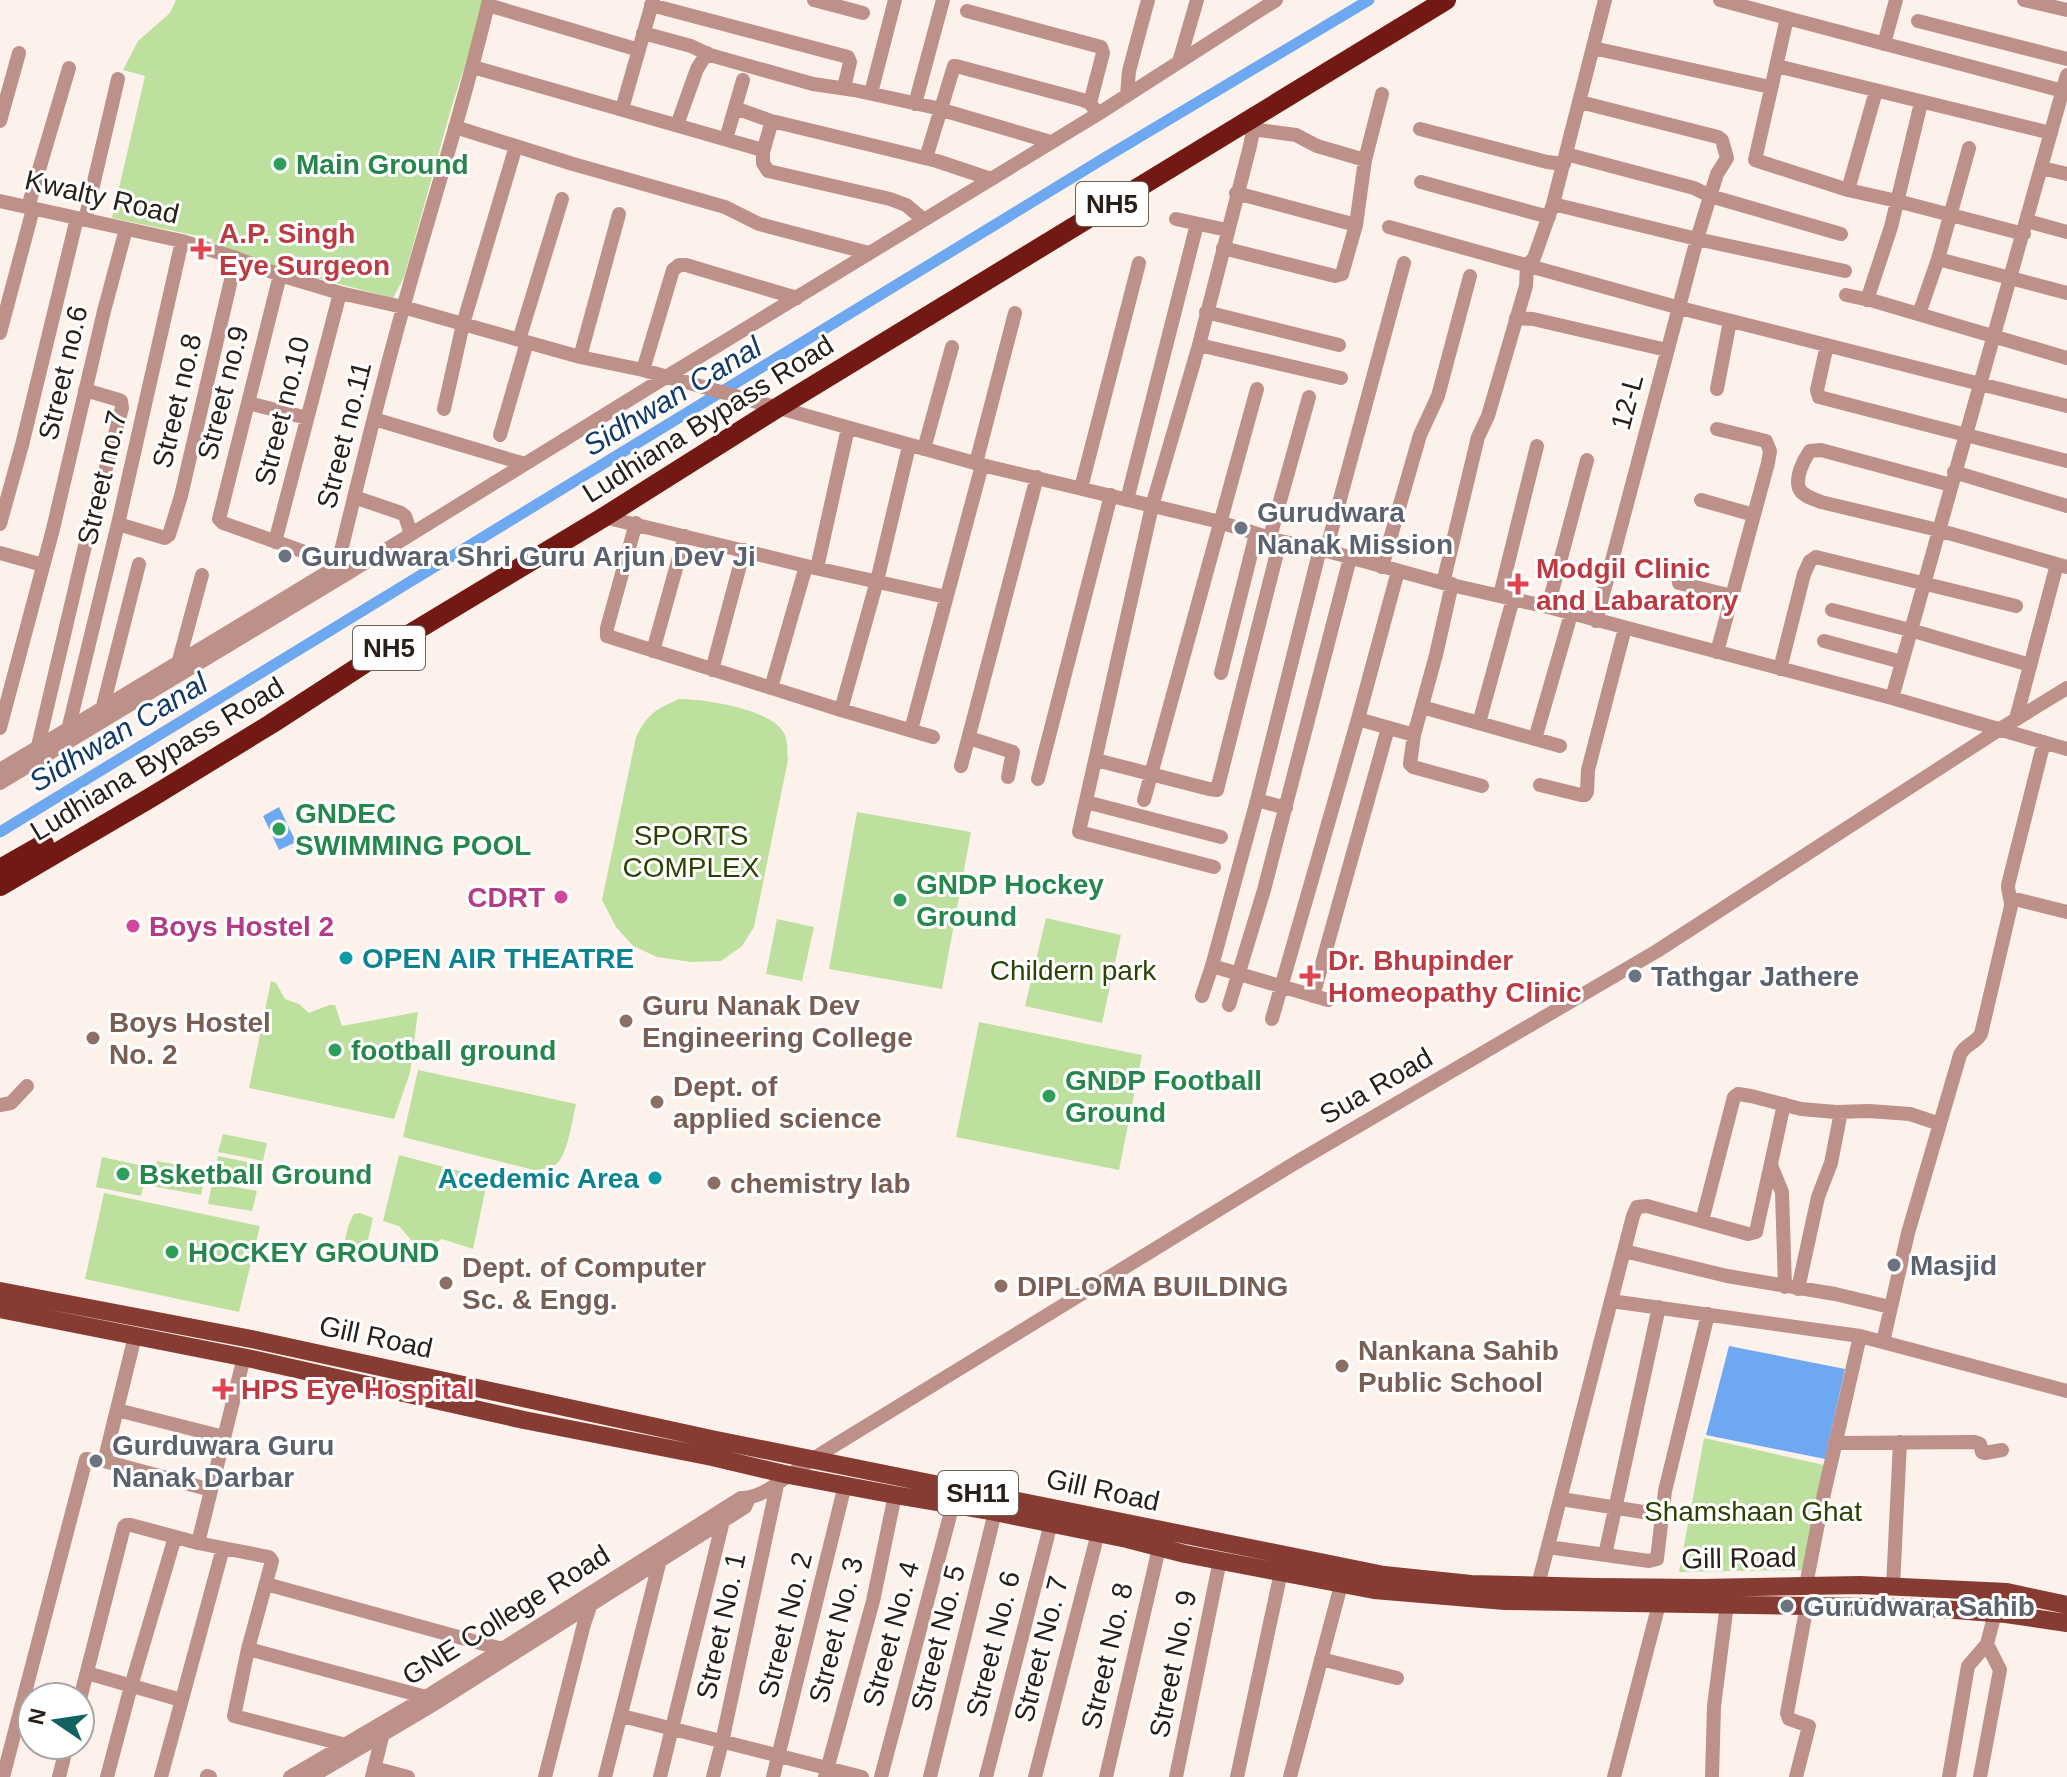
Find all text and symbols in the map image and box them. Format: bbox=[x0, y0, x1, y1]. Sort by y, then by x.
place label: Main Ground bbox=[296, 149, 469, 180]
marker: Main Ground bbox=[271, 155, 289, 173]
street label: Kwalty Road bbox=[22, 164, 182, 230]
road number: NH5 bbox=[1076, 182, 1148, 226]
place label: A.P. Singh Eye Surgeon bbox=[219, 218, 390, 281]
marker: A.P. Singh Eye Surgeon bbox=[190, 238, 212, 260]
street label: Street no.6 bbox=[32, 303, 94, 443]
street label: Street no.9 bbox=[191, 323, 255, 463]
water label: Sidhwan Canal bbox=[577, 329, 768, 462]
street label: Ludhiana Bypass Road bbox=[577, 329, 839, 509]
street label: Street no.8 bbox=[146, 331, 208, 471]
street label: Street no.10 bbox=[249, 333, 315, 489]
street label: Street no.11 bbox=[311, 358, 377, 512]
street label: 12-L bbox=[1605, 371, 1649, 433]
street label: Street no.7 bbox=[71, 408, 133, 548]
place label: Gurudwara Nanak Mission bbox=[1257, 497, 1453, 560]
marker: Gurudwara Nanak Mission bbox=[1232, 519, 1250, 537]
place label: Gurudwara Shri Guru Arjun Dev Ji bbox=[301, 541, 756, 572]
marker: Gurudwara Shri Guru Arjun Dev Ji bbox=[276, 547, 294, 565]
place label: Modgil Clinic and Labaratory bbox=[1536, 553, 1739, 616]
marker: Modgil Clinic and Labaratory bbox=[1507, 573, 1529, 595]
road number: NH5 bbox=[353, 626, 425, 670]
water label: Sidhwan Canal bbox=[23, 665, 214, 798]
street label: Ludhiana Bypass Road bbox=[25, 671, 289, 847]
place label: GNDEC SWIMMING POOL bbox=[295, 798, 531, 861]
marker: GNDEC SWIMMING POOL bbox=[270, 820, 288, 838]
park label: SPORTS COMPLEX bbox=[623, 820, 760, 883]
place label: GNDP Hockey Ground bbox=[916, 869, 1104, 932]
place label: CDRT bbox=[467, 882, 545, 913]
marker: CDRT bbox=[552, 888, 570, 906]
marker: GNDP Hockey Ground bbox=[891, 891, 909, 909]
place label: Boys Hostel 2 bbox=[149, 911, 334, 942]
marker: Boys Hostel 2 bbox=[124, 917, 142, 935]
place label: OPEN AIR THEATRE bbox=[362, 943, 634, 974]
place label: Dr. Bhupinder Homeopathy Clinic bbox=[1328, 945, 1582, 1008]
marker: OPEN AIR THEATRE bbox=[337, 949, 355, 967]
park label: Childern park bbox=[990, 955, 1157, 986]
place label: Tathgar Jathere bbox=[1651, 961, 1859, 992]
marker: Dr. Bhupinder Homeopathy Clinic bbox=[1299, 965, 1321, 987]
marker: Tathgar Jathere bbox=[1626, 967, 1644, 985]
place label: Guru Nanak Dev Engineering College bbox=[642, 990, 913, 1053]
place label: Boys Hostel No. 2 bbox=[109, 1007, 271, 1070]
marker: Guru Nanak Dev Engineering College bbox=[617, 1012, 635, 1030]
marker: Boys Hostel No. 2 bbox=[84, 1029, 102, 1047]
place label: football ground bbox=[351, 1035, 556, 1066]
marker: football ground bbox=[326, 1041, 344, 1059]
street label: Sua Road bbox=[1314, 1041, 1438, 1131]
place label: GNDP Football Ground bbox=[1065, 1065, 1262, 1128]
place label: Dept. of applied science bbox=[673, 1071, 882, 1134]
marker: GNDP Football Ground bbox=[1040, 1087, 1058, 1105]
marker: Dept. of applied science bbox=[648, 1093, 666, 1111]
place label: Bsketball Ground bbox=[139, 1159, 372, 1190]
place label: Acedemic Area bbox=[438, 1163, 639, 1194]
marker: Bsketball Ground bbox=[114, 1165, 132, 1183]
place label: chemistry lab bbox=[730, 1168, 911, 1199]
marker: Acedemic Area bbox=[646, 1169, 664, 1187]
marker: chemistry lab bbox=[705, 1174, 723, 1192]
place label: HOCKEY GROUND bbox=[188, 1237, 440, 1268]
marker: HOCKEY GROUND bbox=[163, 1243, 181, 1261]
place label: Masjid bbox=[1910, 1250, 1997, 1281]
place label: Dept. of Computer Sc. & Engg. bbox=[462, 1252, 706, 1315]
marker: Masjid bbox=[1885, 1256, 1903, 1274]
place label: DIPLOMA BUILDING bbox=[1017, 1271, 1288, 1302]
marker: Dept. of Computer Sc. & Engg. bbox=[437, 1274, 455, 1292]
marker: DIPLOMA BUILDING bbox=[992, 1277, 1010, 1295]
street label: Gill Road bbox=[316, 1310, 436, 1364]
place label: Nankana Sahib Public School bbox=[1358, 1335, 1559, 1398]
marker: Nankana Sahib Public School bbox=[1333, 1357, 1351, 1375]
place label: HPS Eye Hospital bbox=[241, 1374, 474, 1405]
marker: HPS Eye Hospital bbox=[212, 1378, 234, 1400]
place label: Gurduwara Guru Nanak Darbar bbox=[112, 1430, 334, 1493]
marker: Gurduwara Guru Nanak Darbar bbox=[87, 1452, 105, 1470]
street label: Gill Road bbox=[1043, 1463, 1163, 1517]
road number: SH11 bbox=[938, 1471, 1018, 1515]
park label: Shamshaan Ghat bbox=[1644, 1496, 1862, 1527]
street label: GNE College Road bbox=[397, 1539, 615, 1691]
street label: Gill Road bbox=[1681, 1541, 1797, 1575]
street label: Street No. 2 bbox=[752, 1549, 818, 1701]
street label: Street No. 1 bbox=[690, 1550, 752, 1702]
street label: Street No. 3 bbox=[803, 1554, 869, 1706]
street label: Street No. 4 bbox=[857, 1558, 925, 1710]
street label: Street No. 5 bbox=[905, 1562, 971, 1714]
street label: Street No. 6 bbox=[960, 1568, 1026, 1720]
street label: Street No. 7 bbox=[1008, 1573, 1074, 1725]
street label: Street No. 8 bbox=[1075, 1580, 1139, 1732]
street label: Street No. 9 bbox=[1144, 1588, 1202, 1740]
place label: Gurudwara Sahib bbox=[1803, 1591, 2035, 1622]
marker: Gurudwara Sahib bbox=[1778, 1597, 1796, 1615]
north arrow bbox=[16, 1681, 96, 1761]
text: N bbox=[23, 1706, 51, 1727]

